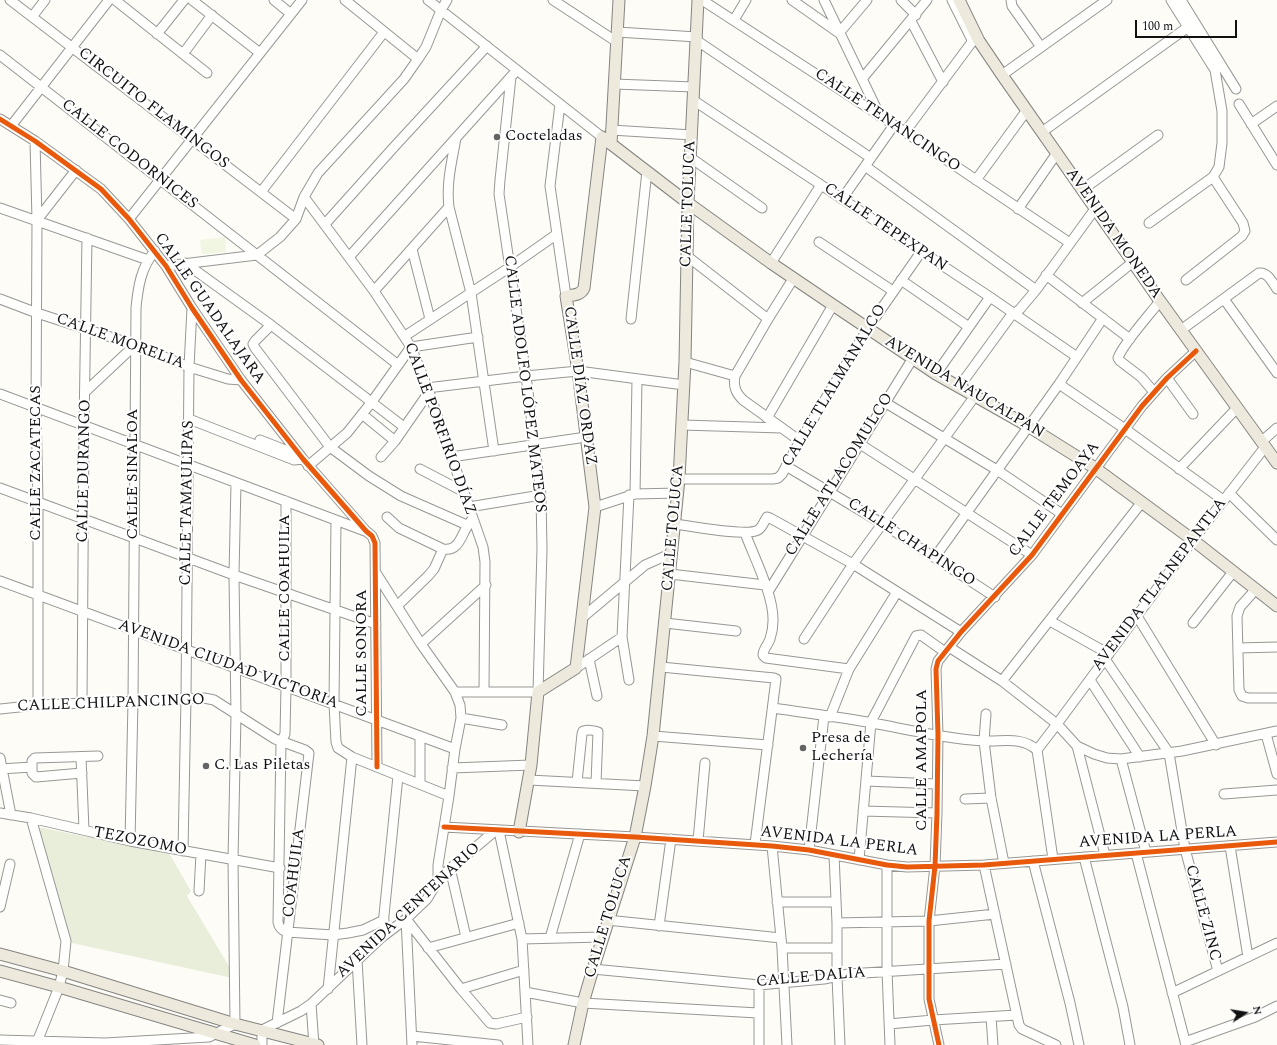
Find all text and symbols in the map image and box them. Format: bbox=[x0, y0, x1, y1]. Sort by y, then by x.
scale bar bbox=[1137, 12, 1239, 38]
text: 100 m bbox=[1142, 17, 1173, 36]
street label: CIRCUITO FLAMINGOS bbox=[74, 44, 232, 174]
street label: CALLE TENANCINGO bbox=[810, 65, 964, 177]
street label: CALLE CODORNICES bbox=[57, 96, 201, 214]
place label: Cocteladas bbox=[505, 127, 583, 147]
marker: Cocteladas bbox=[492, 132, 502, 142]
street label: CALLE TOLUCA bbox=[677, 140, 701, 268]
street label: AVENIDA MONEDA bbox=[1061, 165, 1165, 303]
street label: CALLE TEPEXPAN bbox=[820, 179, 950, 277]
street label: CALLE GUADALAJARA bbox=[150, 230, 268, 388]
street label: CALLE ADOLFO LÓPEZ MATEOS bbox=[499, 254, 549, 514]
street label: CALLE TLALMANALCO bbox=[779, 301, 891, 471]
street label: CALLE DÍAZ ORDAZ bbox=[558, 305, 600, 467]
street label: CALLE MORELIA bbox=[53, 310, 187, 374]
street label: AVENIDA NAUCALPAN bbox=[881, 333, 1047, 443]
street label: CALLE PORFIRIO DÍAZ bbox=[399, 340, 479, 518]
street label: CALLE ZACATECAS bbox=[27, 385, 47, 541]
street label: CALLE ATLACOMULCO bbox=[782, 390, 898, 560]
street label: CALLE DURANGO bbox=[74, 399, 96, 543]
street label: CALLE SINALOA bbox=[124, 408, 144, 540]
street label: CALLE TAMAULIPAS bbox=[177, 420, 199, 586]
street label: CALLE TEMOAYA bbox=[1005, 439, 1105, 561]
street label: CALLE TOLUCA bbox=[659, 464, 689, 592]
street label: CALLE CHAPINGO bbox=[843, 494, 979, 592]
street label: AVENIDA TLALNEPANTLA bbox=[1089, 495, 1231, 675]
street label: CALLE COAHUILA bbox=[276, 514, 296, 662]
street label: CALLE SONORA bbox=[353, 589, 373, 717]
street label: AVENIDA CIUDAD VICTORIA bbox=[115, 616, 341, 714]
street label: CALLE AMAPOLA bbox=[913, 689, 933, 831]
street label: CALLE CHILPANCINGO bbox=[17, 691, 205, 717]
place label: Presa de Lechería bbox=[811, 729, 873, 767]
marker: Presa de Lechería bbox=[798, 743, 808, 753]
place label: C. Las Piletas bbox=[214, 756, 311, 776]
marker: C. Las Piletas bbox=[201, 761, 211, 771]
street label: AVENIDA LA PERLA bbox=[759, 823, 919, 861]
street label: AVENIDA LA PERLA bbox=[1078, 823, 1238, 853]
street label: TEZOZOMO bbox=[92, 824, 188, 860]
street label: COAHUILA bbox=[280, 827, 310, 919]
street label: AVENIDA CENTENARIO bbox=[333, 839, 485, 983]
street label: CALLE TOLUCA bbox=[581, 853, 637, 981]
street label: CALLE ZINC bbox=[1180, 863, 1224, 963]
street label: CALLE DALIA bbox=[756, 964, 866, 992]
north arrow bbox=[1225, 993, 1265, 1033]
text: N bbox=[1248, 1004, 1266, 1017]

